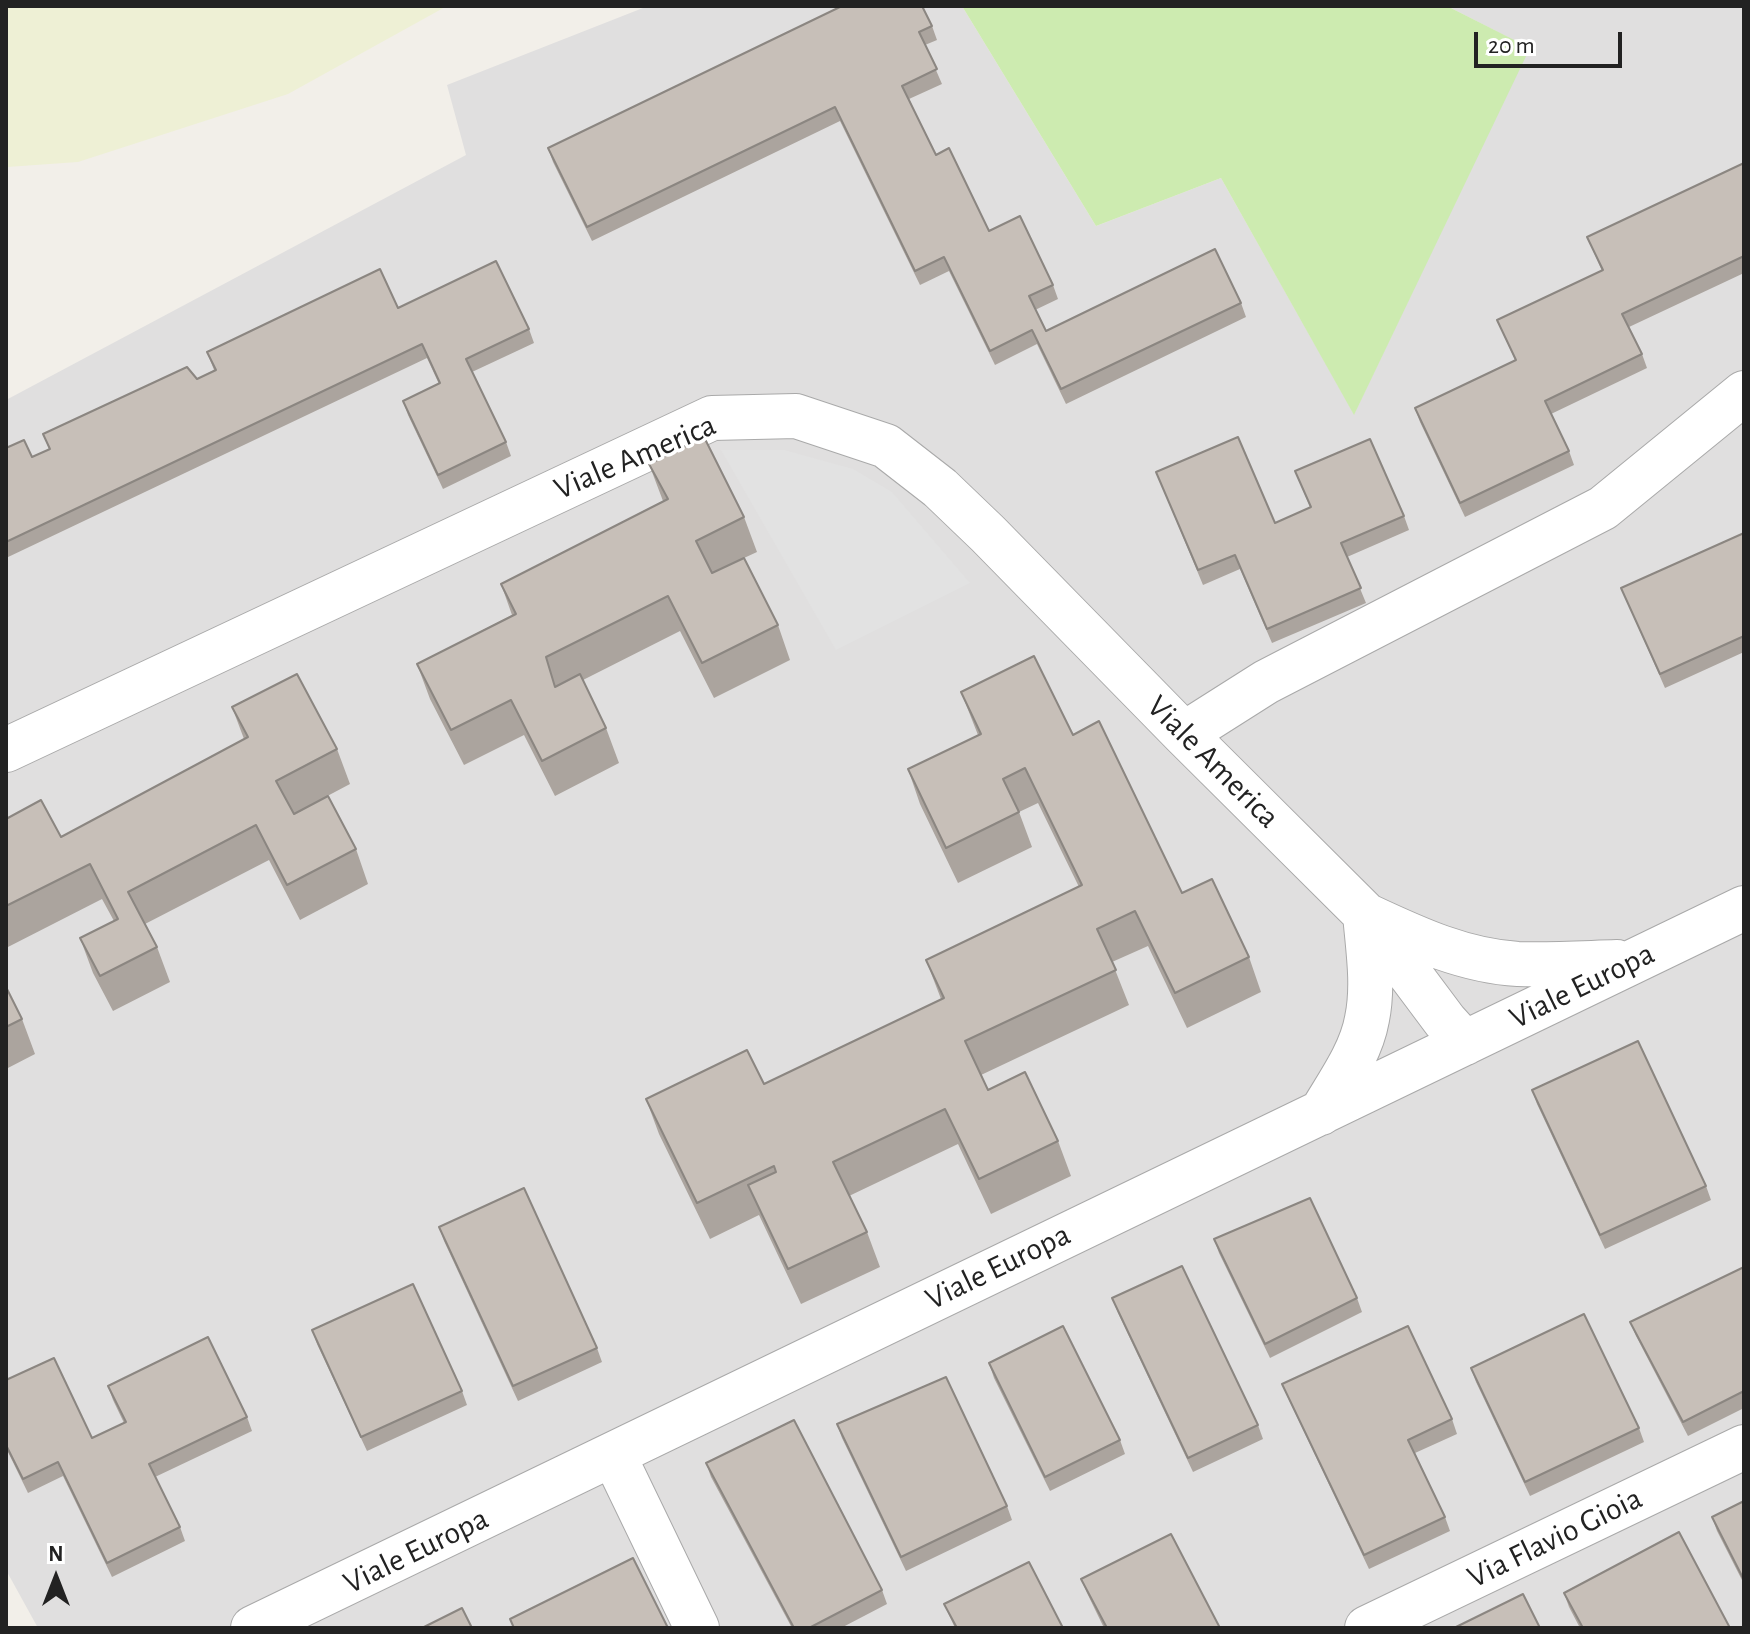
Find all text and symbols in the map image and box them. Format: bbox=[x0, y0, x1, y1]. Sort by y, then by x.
scale bar bbox=[1478, 16, 1626, 66]
text: 20 m bbox=[1488, 34, 1535, 58]
street label: Viale America bbox=[548, 406, 722, 508]
street label: Viale America bbox=[1139, 688, 1287, 836]
street label: Viale Europa bbox=[1503, 934, 1661, 1038]
street label: Viale Europa bbox=[919, 1215, 1077, 1319]
street label: Via Flavio Gioia bbox=[1461, 1479, 1649, 1597]
street label: Viale Europa bbox=[337, 1499, 495, 1603]
north arrow bbox=[16, 1538, 96, 1618]
text: N bbox=[48, 1543, 64, 1565]

